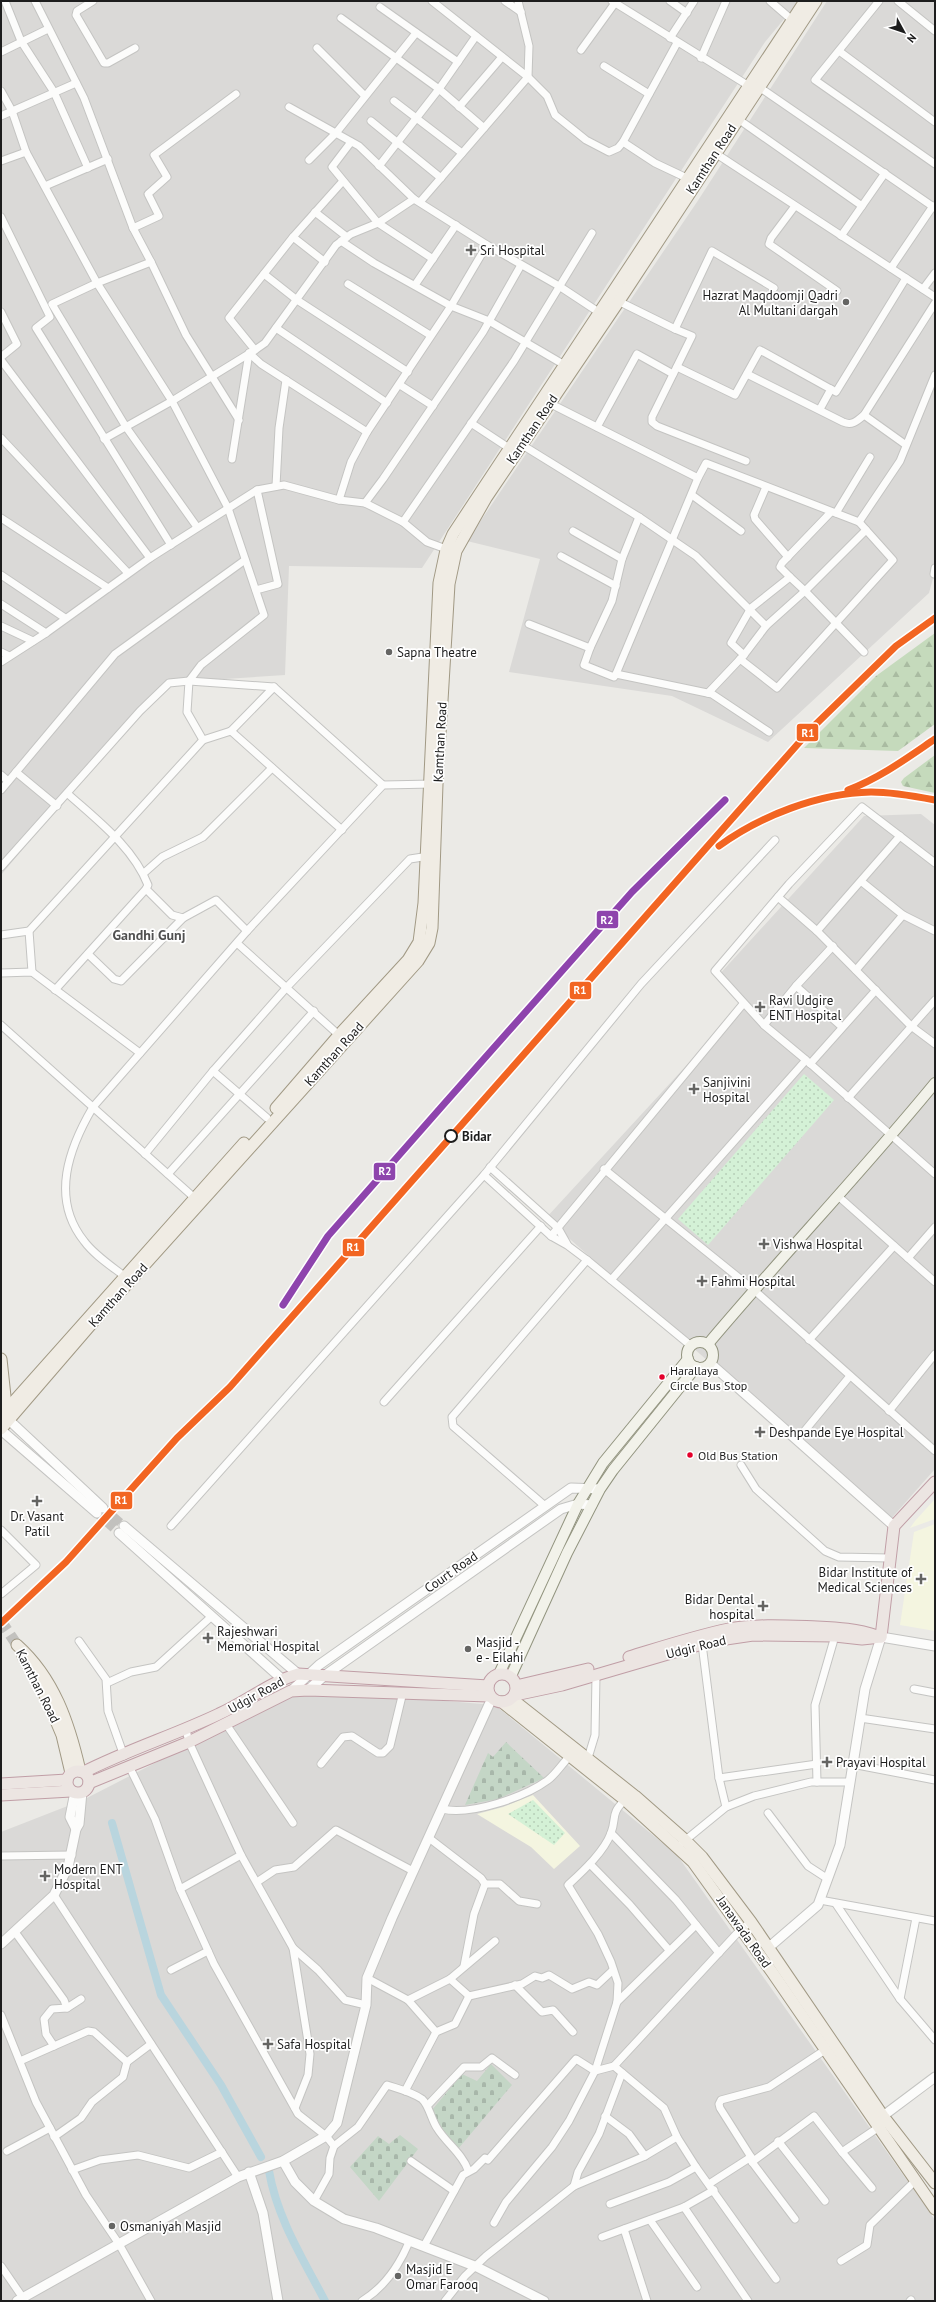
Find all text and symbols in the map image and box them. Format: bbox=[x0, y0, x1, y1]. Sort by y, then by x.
north arrow bbox=[884, 12, 924, 52]
text: N bbox=[904, 31, 919, 46]
street label: Kamthan Road bbox=[682, 121, 740, 197]
place label: Sri Hospital bbox=[480, 242, 545, 259]
marker: Sri Hospital bbox=[465, 244, 477, 256]
place label: Hazrat Maqdoomji Qadri Al Multani dargah bbox=[702, 287, 838, 319]
marker: Hazrat Maqdoomji Qadri Al Multani dargah bbox=[841, 297, 851, 307]
street label: Kamthan Road bbox=[502, 391, 562, 467]
place label: Sapna Theatre bbox=[397, 644, 477, 661]
marker: Sapna Theatre bbox=[384, 647, 394, 657]
street label: Kamthan Road bbox=[429, 701, 451, 783]
line badge: R1 bbox=[796, 723, 819, 742]
text: R1 bbox=[802, 726, 814, 740]
line badge: R2 bbox=[596, 910, 619, 929]
text: R2 bbox=[601, 913, 613, 927]
district label: Gandhi Gunj bbox=[113, 926, 186, 944]
line badge: R1 bbox=[569, 981, 592, 1000]
text: R1 bbox=[574, 983, 586, 997]
place label: Ravi Udgire ENT Hospital bbox=[769, 992, 841, 1024]
marker: Ravi Udgire ENT Hospital bbox=[754, 1001, 766, 1013]
street label: Kamthan Road bbox=[301, 1018, 367, 1090]
place label: Sanjivini Hospital bbox=[703, 1074, 751, 1106]
marker: Sanjivini Hospital bbox=[688, 1083, 700, 1095]
place label: Bidar bbox=[462, 1128, 492, 1145]
marker: Bidar bbox=[444, 1129, 458, 1143]
line badge: R2 bbox=[373, 1162, 396, 1181]
text: R2 bbox=[379, 1164, 391, 1178]
place label: Vishwa Hospital bbox=[772, 1236, 862, 1253]
line badge: R1 bbox=[342, 1238, 365, 1257]
marker: Vishwa Hospital bbox=[758, 1238, 770, 1250]
text: R1 bbox=[347, 1240, 359, 1254]
street label: Kamthan Road bbox=[85, 1259, 151, 1331]
place label: Fahmi Hospital bbox=[711, 1273, 795, 1290]
marker: Fahmi Hospital bbox=[696, 1275, 708, 1287]
place label: Harallaya Circle Bus Stop bbox=[670, 1363, 747, 1393]
marker: Harallaya Circle Bus Stop bbox=[657, 1372, 667, 1382]
place label: Deshpande Eye Hospital bbox=[769, 1424, 904, 1441]
marker: Deshpande Eye Hospital bbox=[754, 1426, 766, 1438]
place label: Old Bus Station bbox=[698, 1448, 778, 1463]
marker: Old Bus Station bbox=[685, 1450, 695, 1460]
line badge: R1 bbox=[110, 1491, 133, 1510]
text: R1 bbox=[115, 1493, 127, 1507]
marker: Dr. Vasant Patil bbox=[31, 1495, 43, 1507]
place label: Dr. Vasant Patil bbox=[10, 1508, 64, 1540]
street label: Court Road bbox=[421, 1547, 481, 1597]
place label: Bidar Institute of Medical Sciences bbox=[817, 1564, 913, 1596]
marker: Bidar Institute of Medical Sciences bbox=[915, 1573, 927, 1585]
place label: Bidar Dental hospital bbox=[685, 1591, 754, 1623]
marker: Bidar Dental hospital bbox=[757, 1600, 769, 1612]
place label: Rajeshwari Memorial Hospital bbox=[217, 1623, 320, 1655]
street label: Udgir Road bbox=[664, 1631, 728, 1663]
marker: Rajeshwari Memorial Hospital bbox=[202, 1632, 214, 1644]
place label: Masjid - e - Eilahi bbox=[476, 1634, 523, 1666]
marker: Masjid - e - Eilahi bbox=[463, 1644, 473, 1654]
street label: Kamthan Road bbox=[12, 1646, 64, 1726]
street label: Udgir Road bbox=[225, 1673, 287, 1717]
place label: Prayavi Hospital bbox=[836, 1754, 926, 1771]
marker: Prayavi Hospital bbox=[821, 1756, 833, 1768]
place label: Modern ENT Hospital bbox=[54, 1861, 123, 1893]
marker: Modern ENT Hospital bbox=[39, 1870, 51, 1882]
street label: Janawada Road bbox=[712, 1892, 775, 1971]
place label: Safa Hospital bbox=[277, 2036, 351, 2053]
marker: Safa Hospital bbox=[262, 2038, 274, 2050]
place label: Osmaniyah Masjid bbox=[120, 2218, 221, 2235]
marker: Osmaniyah Masjid bbox=[107, 2221, 117, 2231]
place label: Masjid E Omar Farooq bbox=[406, 2261, 478, 2293]
marker: Masjid E Omar Farooq bbox=[393, 2271, 403, 2281]

